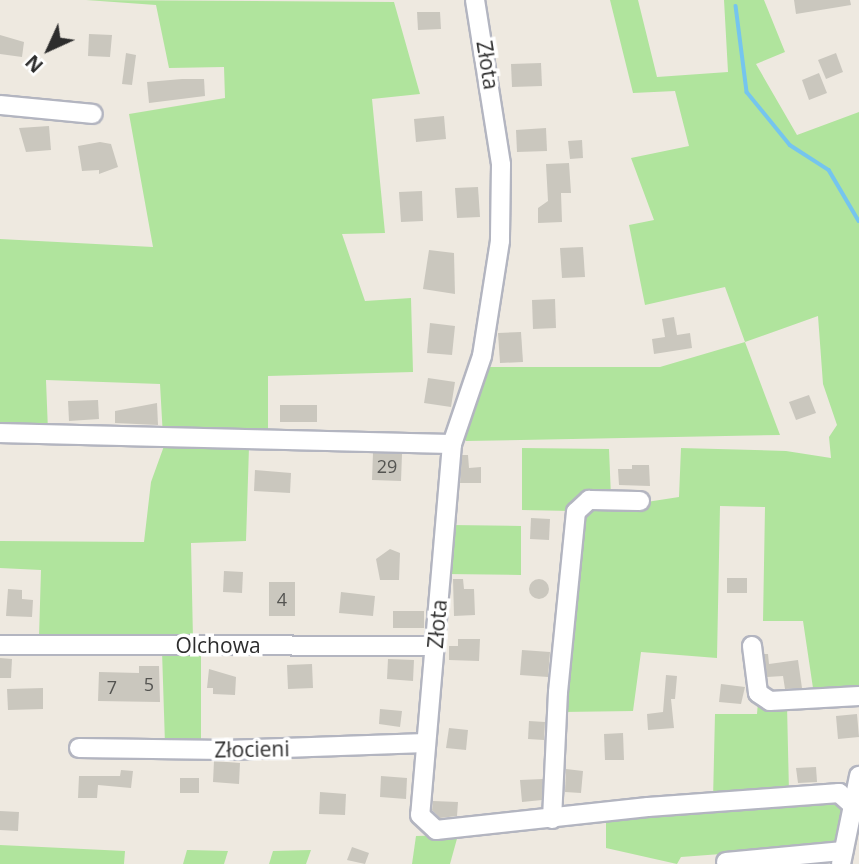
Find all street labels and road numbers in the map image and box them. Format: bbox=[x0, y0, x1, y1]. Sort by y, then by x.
street label: Złota bbox=[472, 39, 504, 91]
street label: Złota bbox=[422, 598, 452, 650]
street label: Olchowa bbox=[175, 632, 261, 658]
street label: Złocieni bbox=[214, 736, 290, 762]

